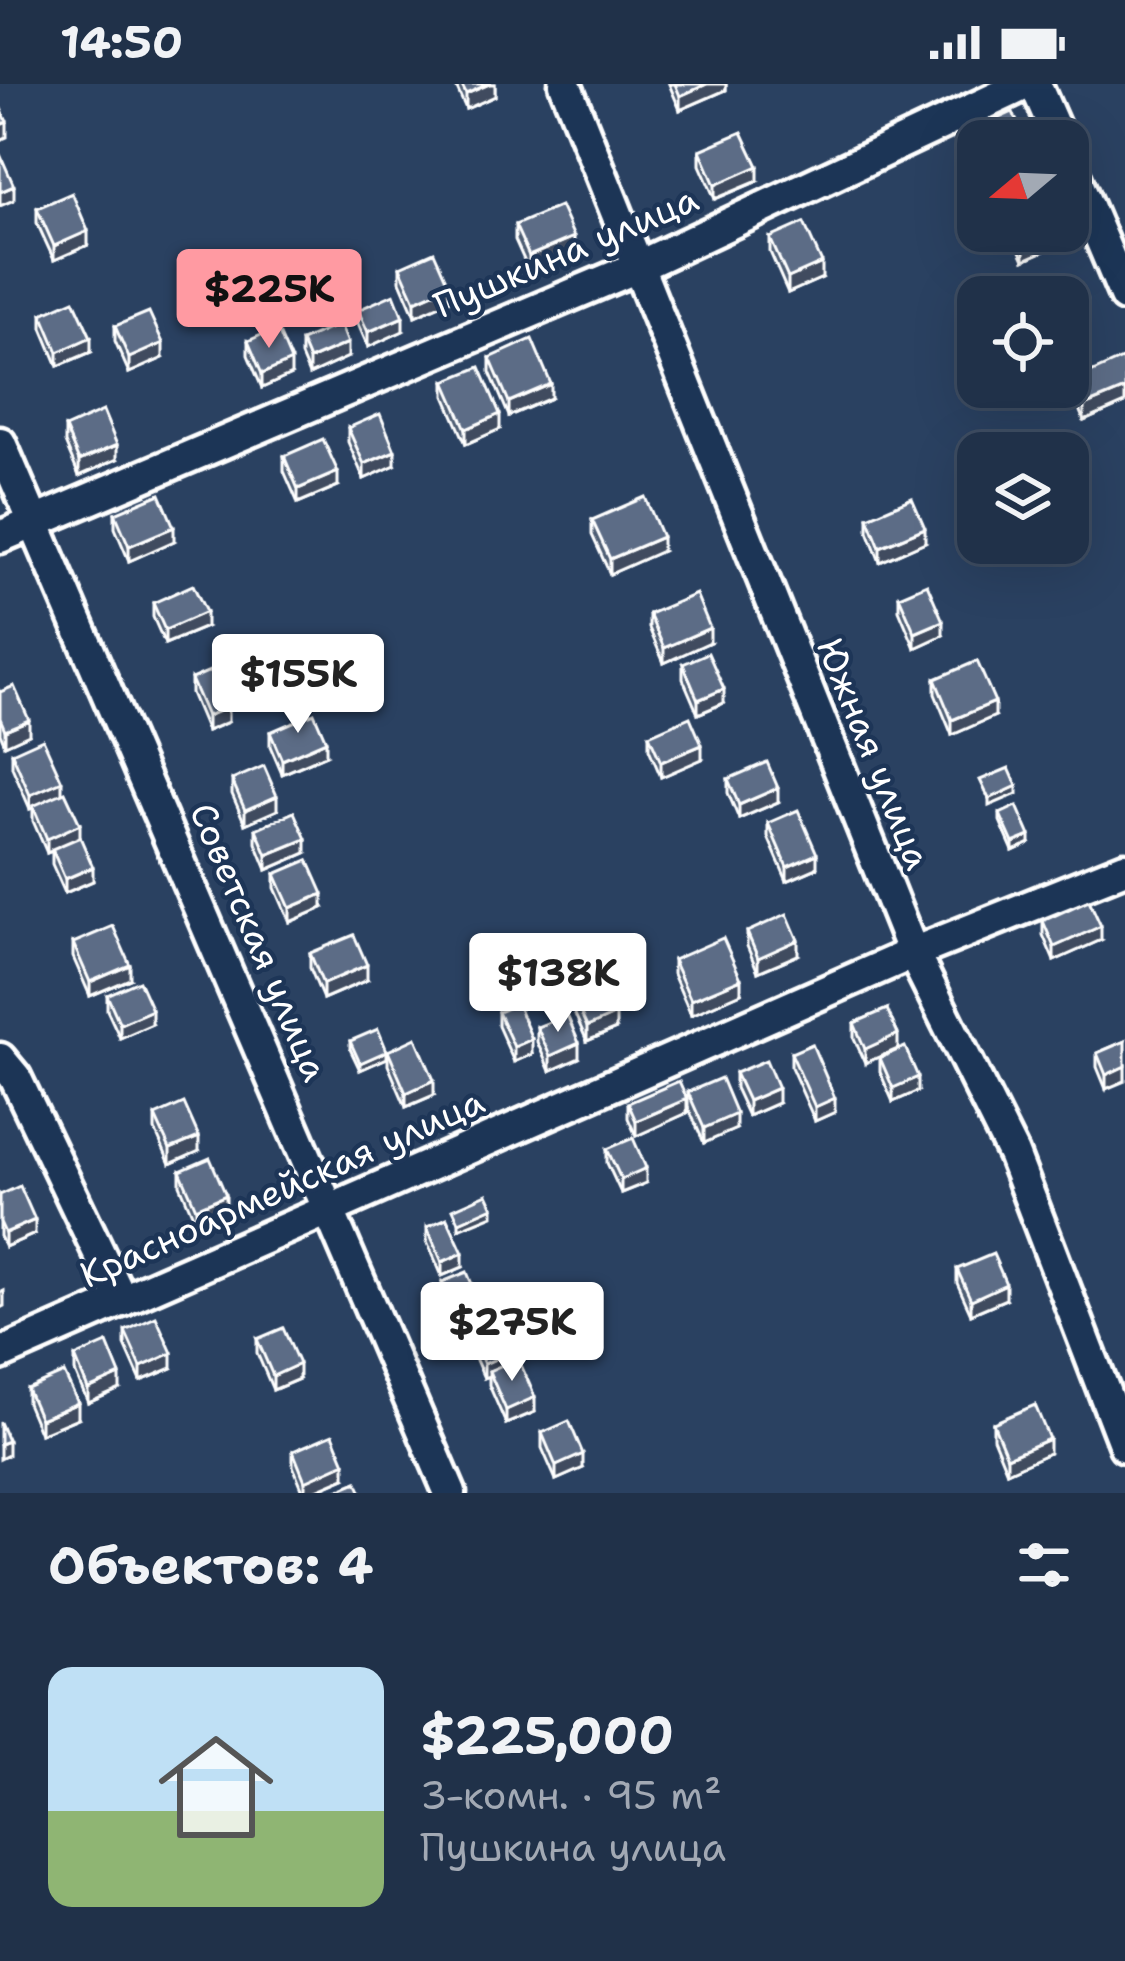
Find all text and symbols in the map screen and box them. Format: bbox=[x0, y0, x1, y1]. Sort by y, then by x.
text: 14:50 bbox=[60, 12, 183, 72]
north arrow bbox=[957, 120, 1089, 252]
map controls bbox=[957, 120, 1089, 564]
street label: Пушкина улица bbox=[426, 174, 706, 330]
pin: $225K bbox=[185, 249, 353, 351]
text: $225K bbox=[204, 262, 334, 314]
button: locate bbox=[957, 276, 1089, 408]
button: layers bbox=[957, 432, 1089, 564]
street label: Южная улица bbox=[805, 631, 943, 877]
pin: $155K bbox=[214, 634, 382, 736]
text: $155K bbox=[239, 647, 357, 699]
street label: Советская улица bbox=[178, 795, 340, 1089]
pin: $138K bbox=[474, 933, 642, 1035]
text: $138K bbox=[496, 946, 620, 998]
street label: Красноармейская улица bbox=[72, 1077, 492, 1299]
pin: $275K bbox=[428, 1282, 596, 1384]
text: $275K bbox=[448, 1295, 576, 1347]
text: Объектов: 4 bbox=[48, 1531, 374, 1599]
icon: filters bbox=[1011, 1532, 1077, 1598]
text: $225,000 bbox=[420, 1701, 674, 1769]
icon: home bbox=[144, 1715, 288, 1859]
text: 3-комн. · 95 m² bbox=[420, 1769, 722, 1821]
text: Пушкина улица bbox=[420, 1821, 726, 1873]

